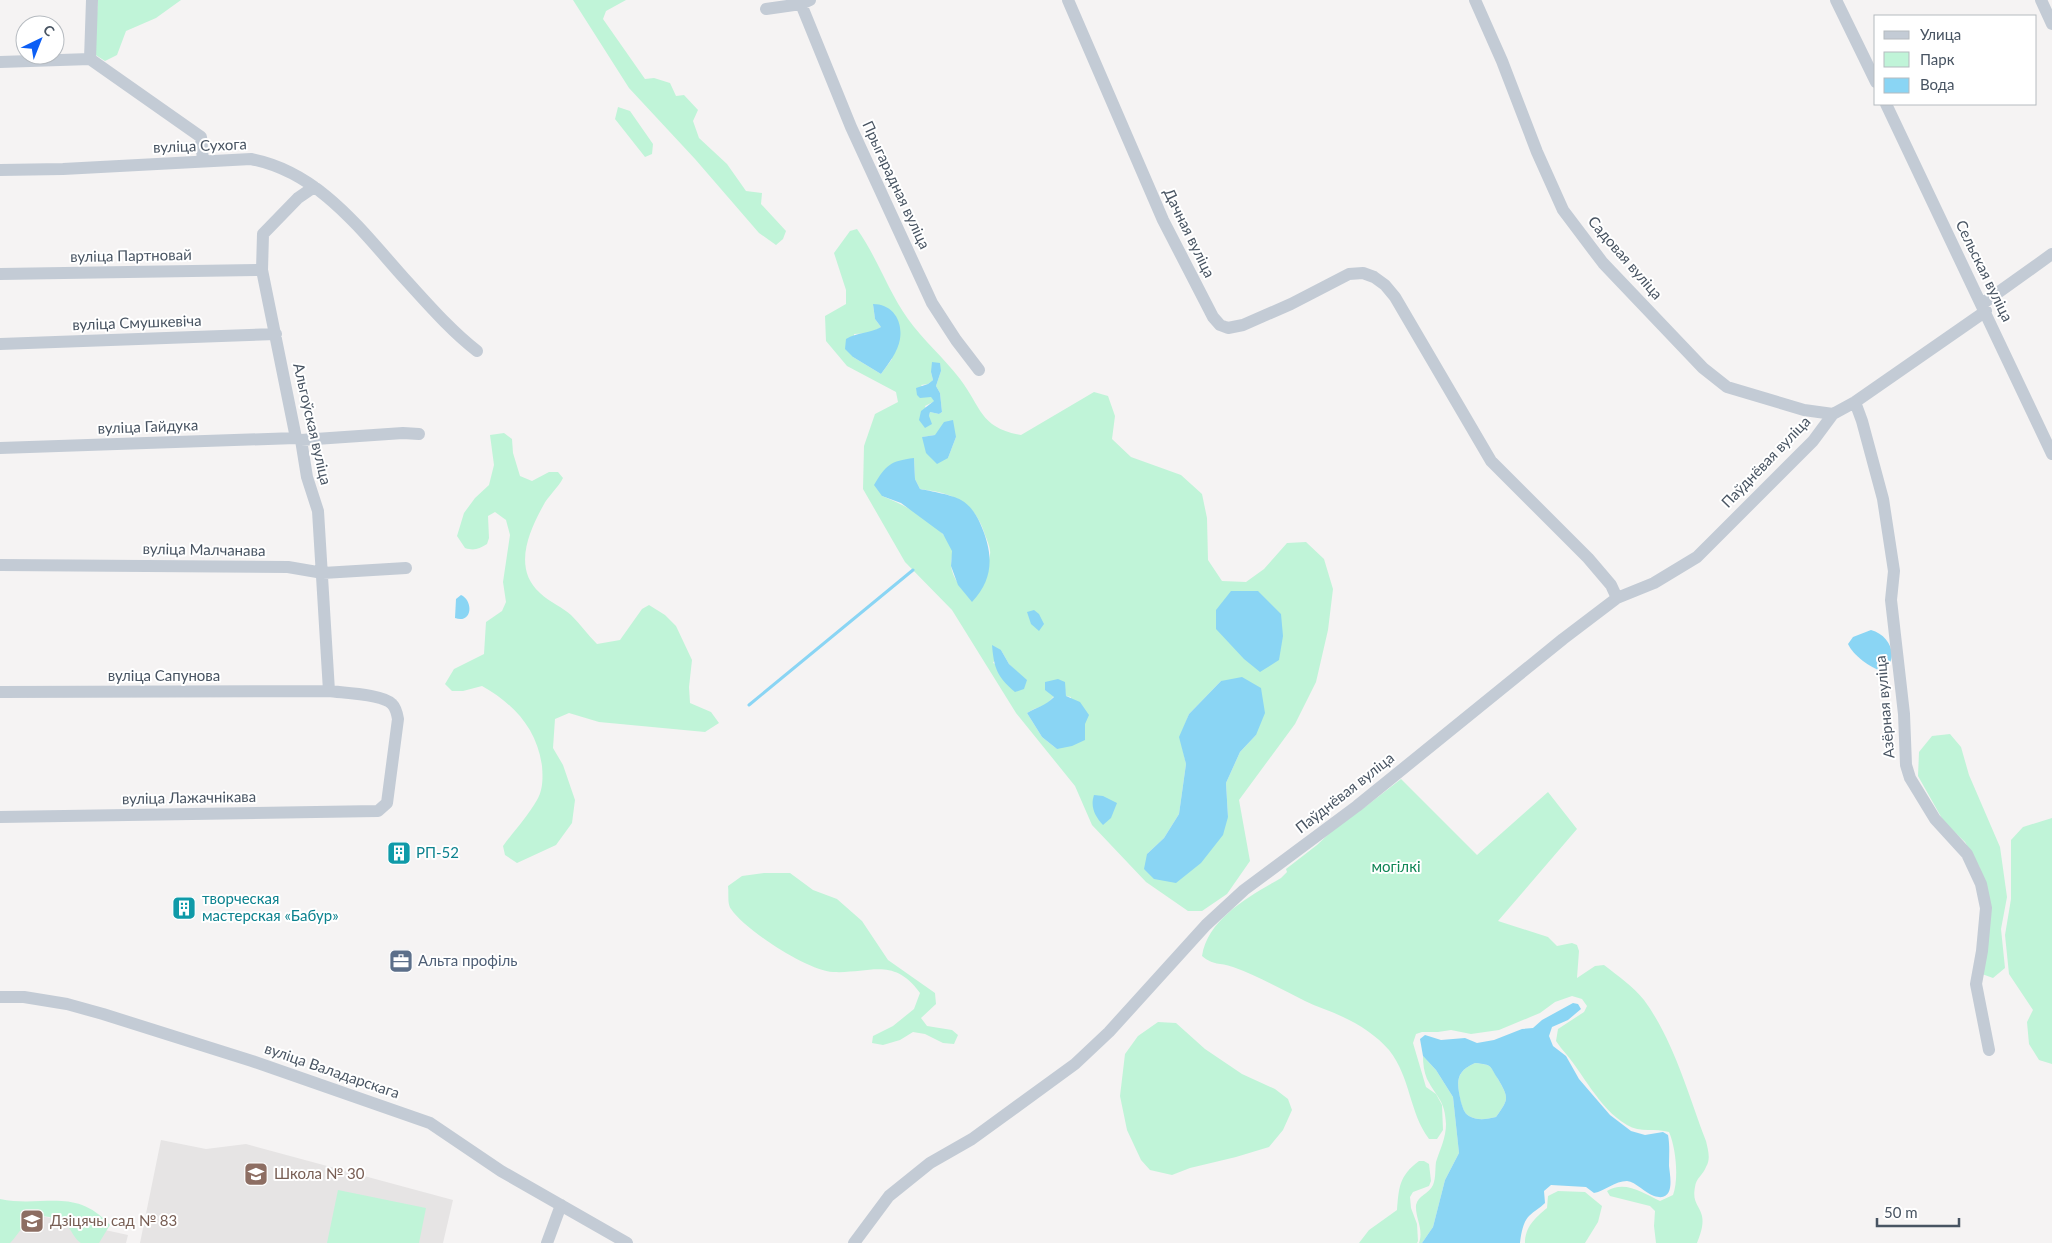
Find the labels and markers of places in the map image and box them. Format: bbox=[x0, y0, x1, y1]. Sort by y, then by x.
building icon: РП-52 bbox=[386, 840, 412, 866]
place label: РП-52 bbox=[416, 843, 459, 861]
place label: творческая мастерская «Бабур» bbox=[202, 889, 339, 924]
building icon: творческая мастерская «Бабур» bbox=[171, 895, 197, 921]
office icon: Альта профіль bbox=[388, 948, 414, 974]
place label: Альта профіль bbox=[418, 951, 517, 969]
school or university icon: Школа № 30 bbox=[243, 1161, 269, 1187]
place label: Школа № 30 bbox=[274, 1164, 365, 1182]
school or university icon: Дзіцячы сад № 83 bbox=[19, 1208, 45, 1234]
place label: Дзіцячы сад № 83 bbox=[50, 1211, 177, 1229]

